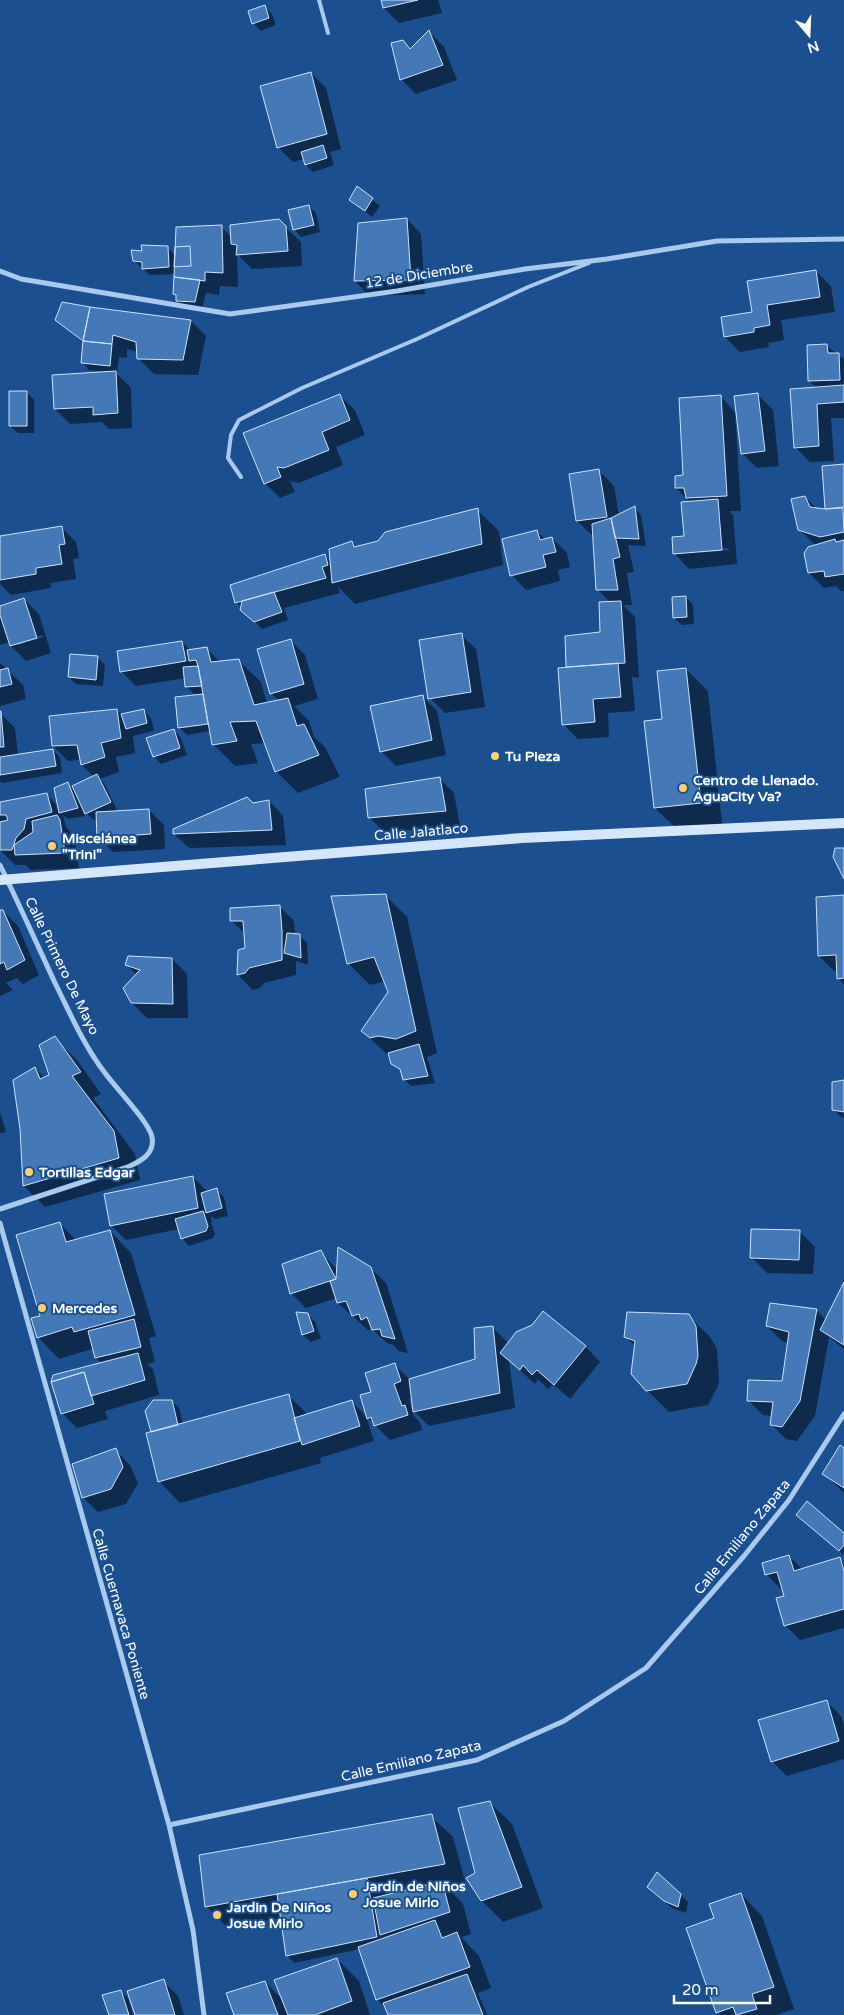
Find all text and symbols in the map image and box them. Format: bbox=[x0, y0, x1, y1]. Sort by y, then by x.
north arrow bbox=[784, 10, 834, 60]
text: N bbox=[805, 37, 821, 57]
street label: 12 de Diciembre bbox=[364, 258, 474, 292]
place label: Tu Pieza bbox=[504, 748, 561, 765]
marker: Tu Pieza bbox=[489, 750, 501, 762]
place label: Centro de Llenado. AguaCity Va? bbox=[693, 772, 819, 805]
marker: Centro de Llenado. AguaCity Va? bbox=[677, 782, 689, 794]
street label: Calle Jalatlaco bbox=[373, 819, 469, 845]
place label: Miscelánea "Trini" bbox=[62, 830, 137, 863]
marker: Miscelánea "Trini" bbox=[46, 840, 58, 852]
street label: Calle Primero De Mayo bbox=[21, 894, 103, 1038]
place label: Tortillas Edgar bbox=[38, 1164, 135, 1181]
marker: Tortillas Edgar bbox=[23, 1166, 35, 1178]
place label: Mercedes bbox=[52, 1300, 117, 1317]
marker: Mercedes bbox=[36, 1302, 48, 1314]
street label: Calle Emiliano Zapata bbox=[690, 1476, 794, 1598]
street label: Calle Cuernavaca Poniente bbox=[88, 1527, 154, 1702]
street label: Calle Emiliano Zapata bbox=[339, 1737, 483, 1785]
place label: Jardín de Niños Josue Mirlo bbox=[362, 1878, 466, 1911]
marker: Jardín de Niños Josue Mirlo bbox=[347, 1888, 359, 1900]
place label: Jardin De Niños Josue Mirlo bbox=[226, 1899, 331, 1932]
marker: Jardin De Niños Josue Mirlo bbox=[211, 1909, 223, 1921]
scale bar bbox=[674, 1972, 770, 2004]
text: 20 m bbox=[682, 1981, 719, 1999]

